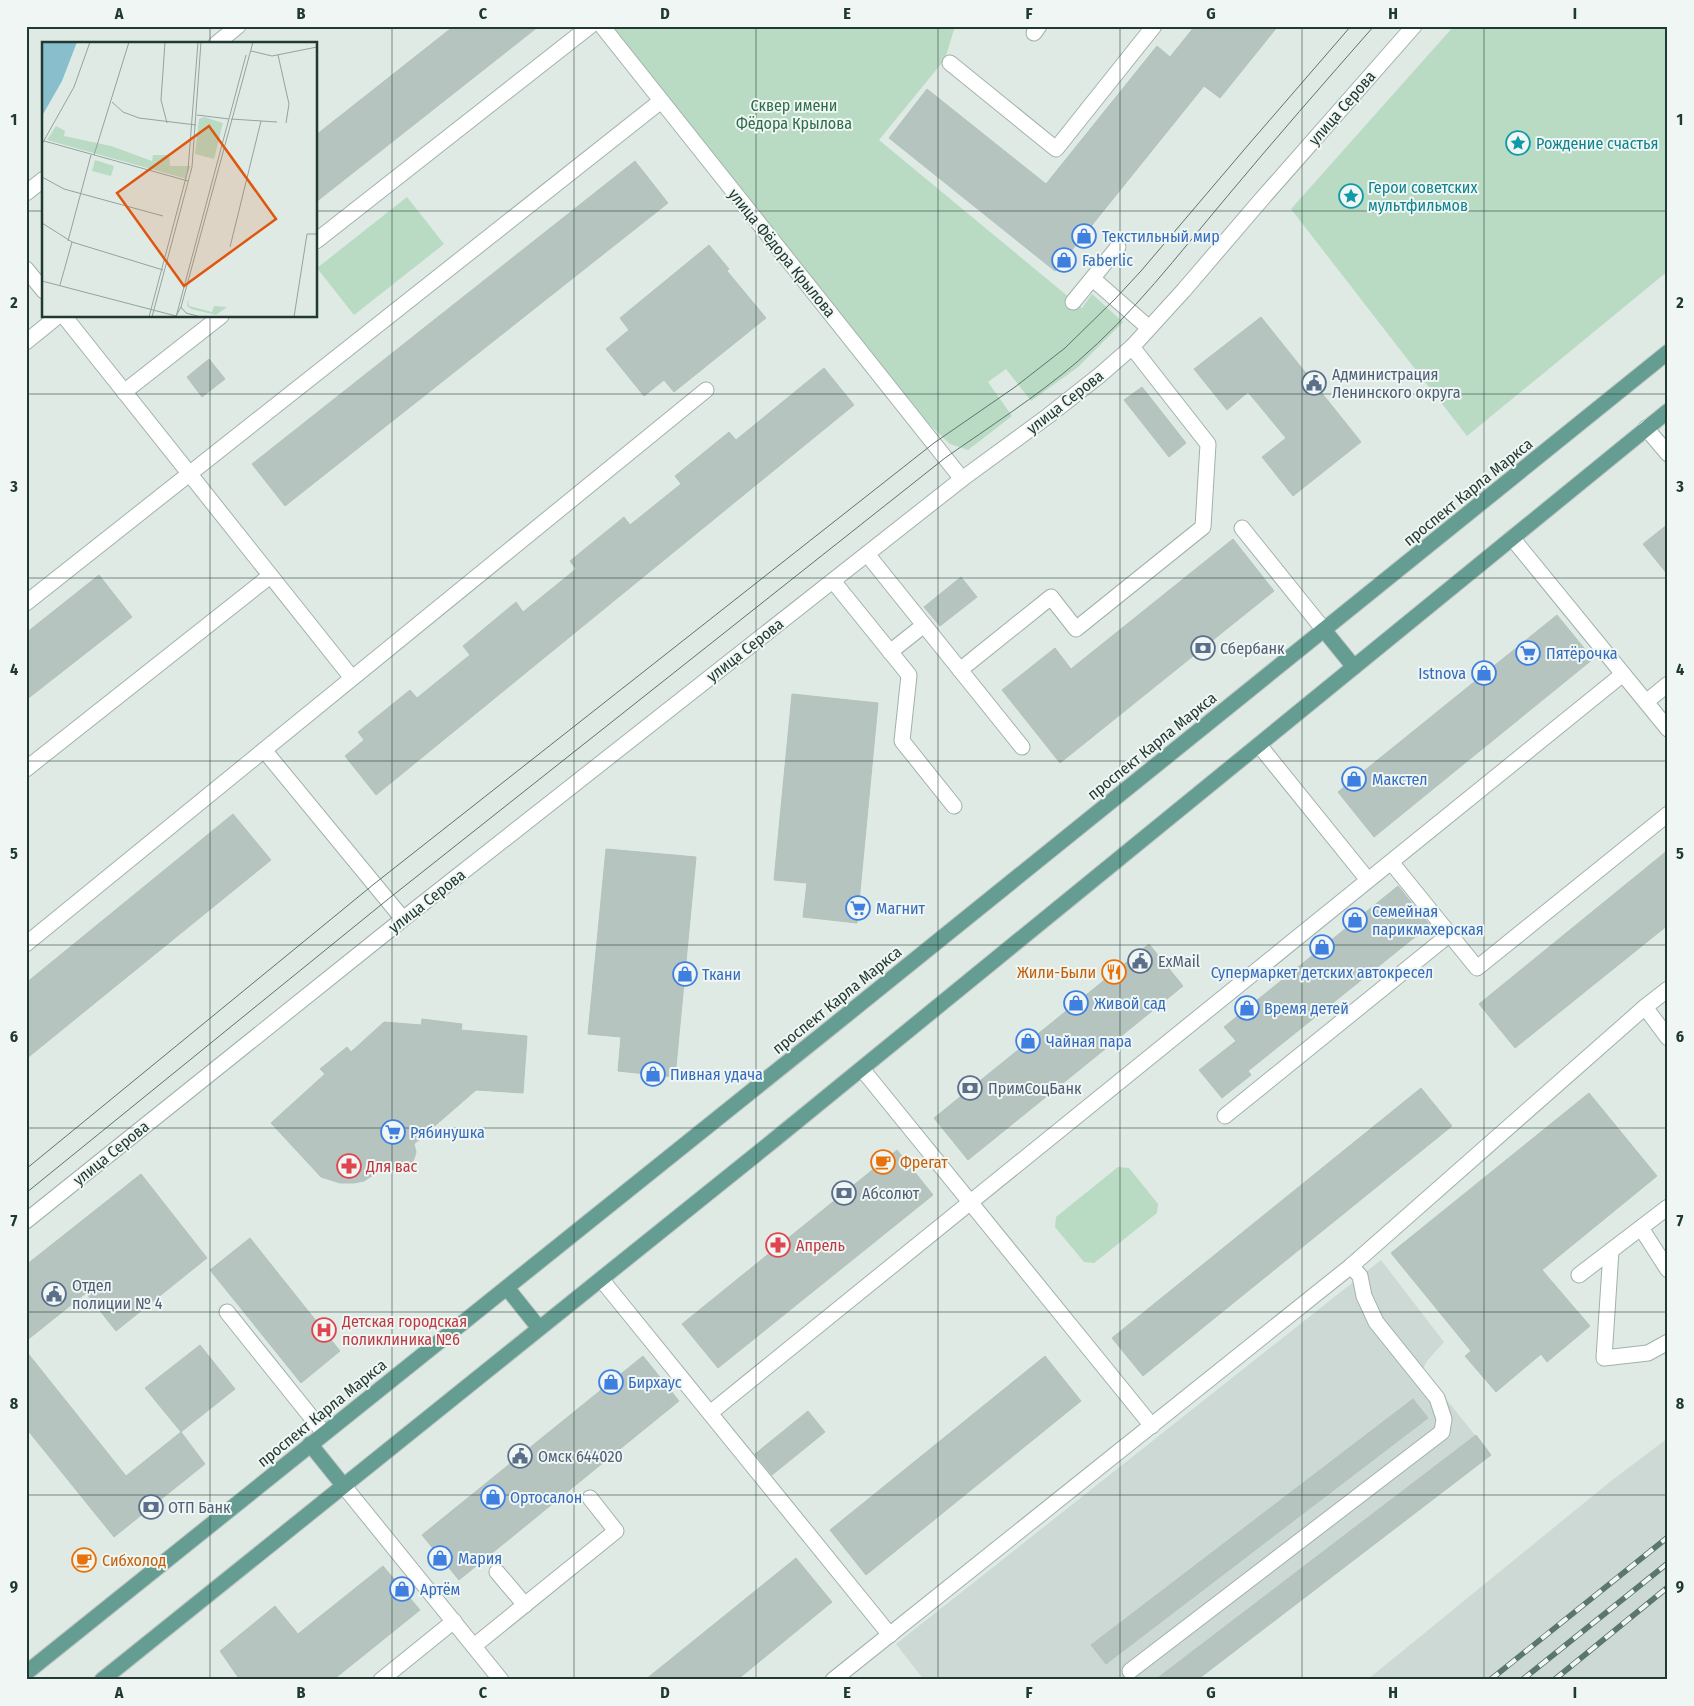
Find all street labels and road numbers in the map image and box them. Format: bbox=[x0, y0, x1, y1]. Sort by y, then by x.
street label: улица Серова bbox=[1305, 67, 1380, 149]
street label: улица Фёдора Крылова bbox=[724, 185, 840, 321]
street label: улица Серова bbox=[1023, 366, 1107, 438]
street label: проспект Карла Маркса bbox=[1400, 434, 1536, 550]
street label: улица Серова bbox=[703, 614, 787, 686]
street label: проспект Карла Маркса bbox=[1084, 688, 1220, 804]
street label: улица Серова bbox=[385, 865, 469, 937]
street label: проспект Карла Маркса bbox=[769, 942, 905, 1058]
street label: улица Серова bbox=[69, 1117, 153, 1189]
street label: проспект Карла Маркса bbox=[254, 1355, 390, 1471]

